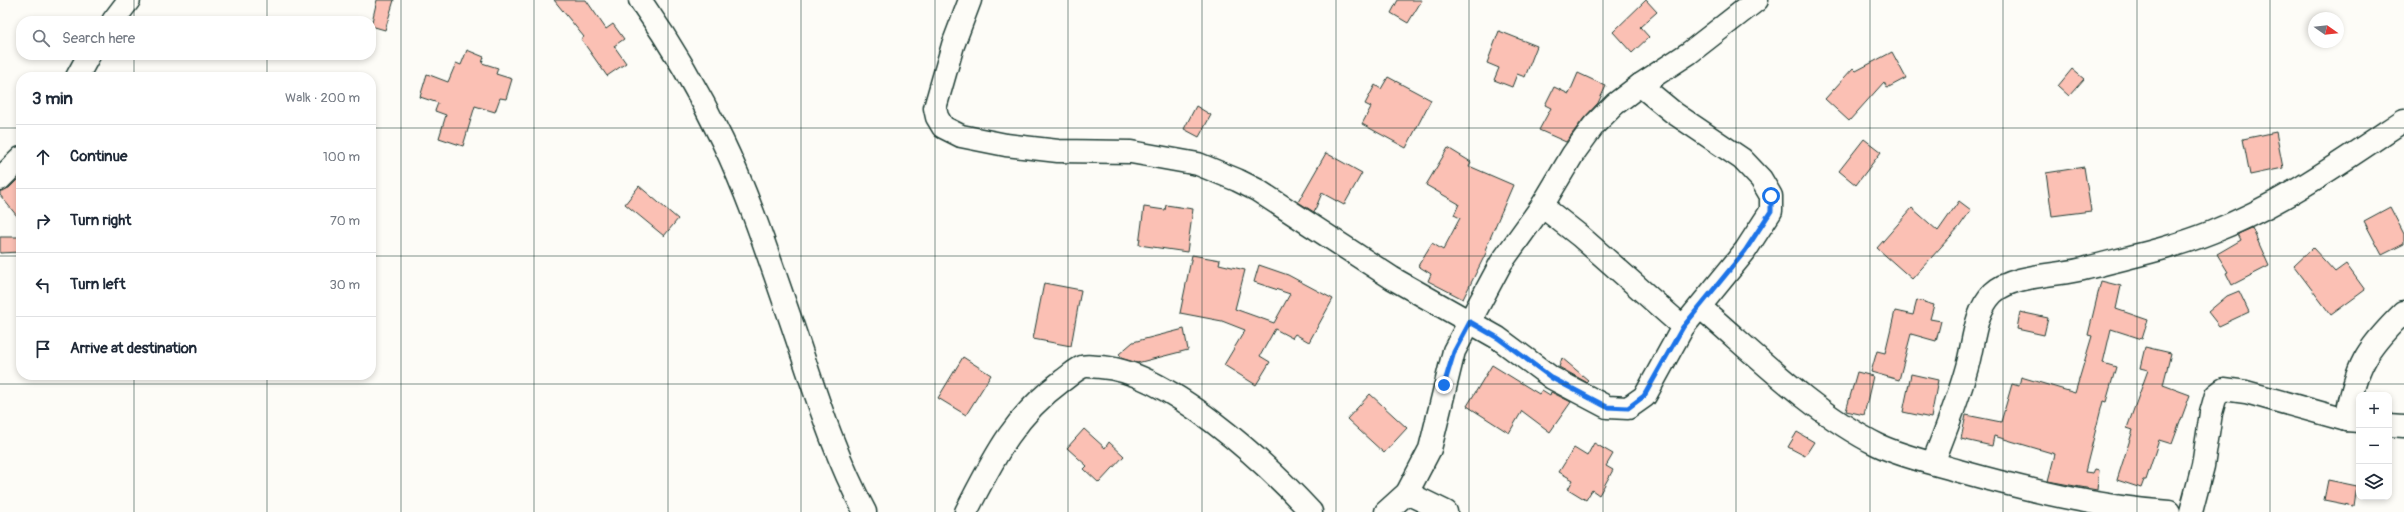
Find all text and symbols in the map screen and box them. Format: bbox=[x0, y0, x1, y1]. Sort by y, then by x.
north arrow bbox=[2308, 12, 2344, 48]
search box bbox=[16, 16, 376, 60]
icon: search bbox=[30, 27, 52, 49]
text: Search here bbox=[62, 29, 135, 48]
text: 3 min bbox=[32, 88, 73, 109]
text: Walk · 200 m bbox=[285, 90, 360, 106]
icon: ahead bbox=[32, 146, 54, 168]
text: Continue bbox=[70, 147, 128, 166]
text: 100 m bbox=[323, 149, 360, 165]
route start bbox=[1762, 187, 1780, 205]
icon: right bbox=[32, 210, 54, 232]
text: Turn right bbox=[70, 211, 131, 230]
text: 70 m bbox=[330, 213, 360, 229]
icon: left bbox=[32, 274, 54, 296]
text: Turn left bbox=[70, 275, 126, 294]
text: 30 m bbox=[330, 277, 360, 293]
icon: arrive bbox=[32, 338, 54, 360]
text: Arrive at destination bbox=[70, 339, 197, 358]
route end bbox=[1435, 376, 1453, 394]
map controls bbox=[2356, 392, 2392, 500]
button: + bbox=[2356, 392, 2392, 428]
button: − bbox=[2356, 428, 2392, 464]
button: layers bbox=[2356, 464, 2392, 500]

